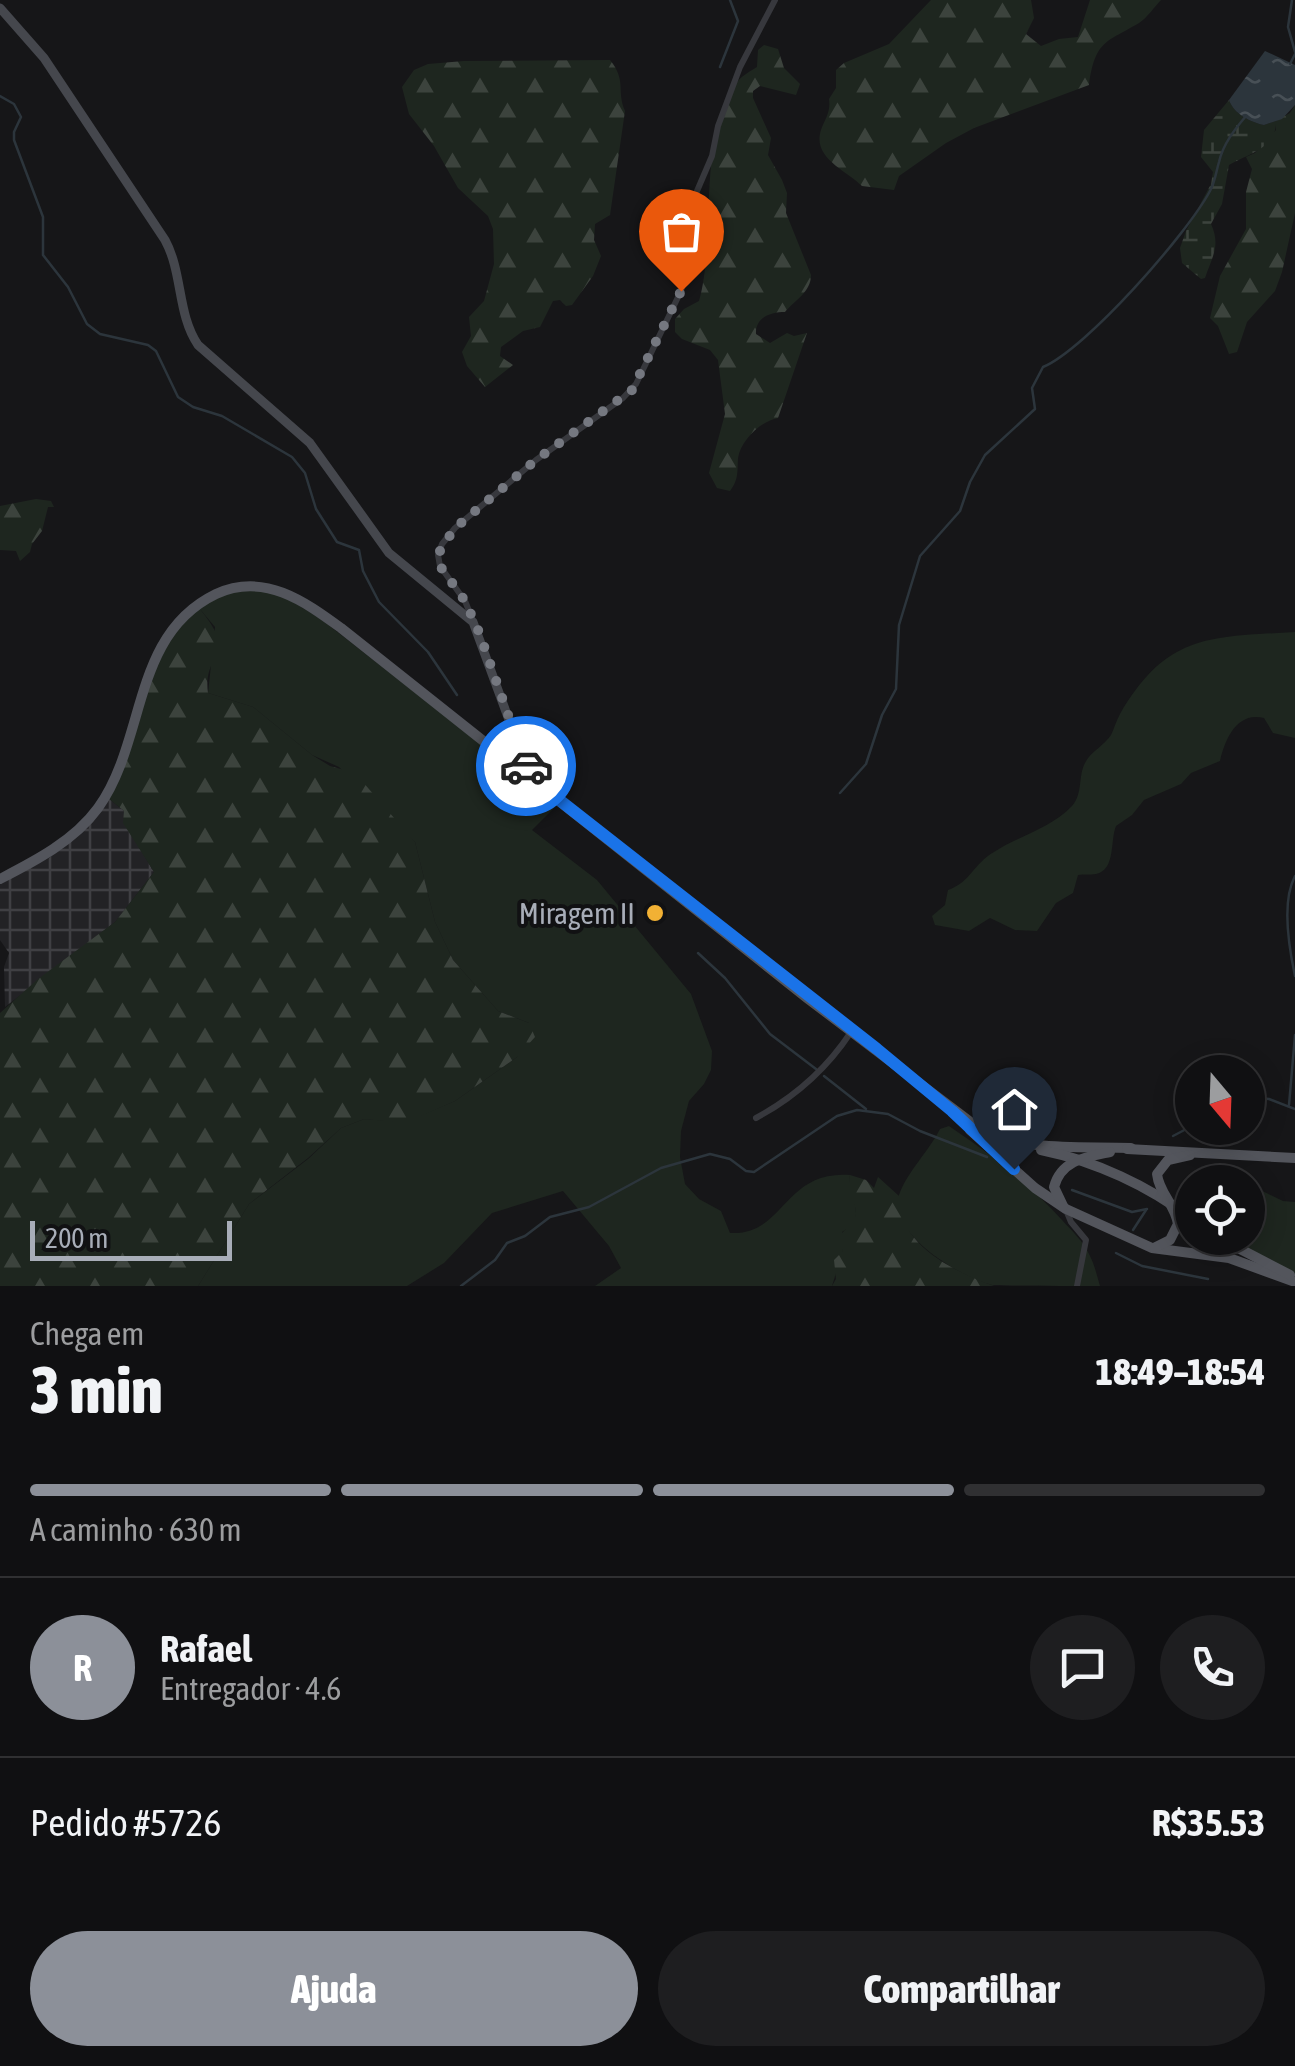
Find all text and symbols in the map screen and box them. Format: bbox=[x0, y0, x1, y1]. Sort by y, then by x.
pin bbox=[639, 189, 724, 292]
icon: bag bbox=[654, 204, 709, 259]
courier bbox=[476, 716, 576, 816]
icon: car bbox=[499, 739, 554, 794]
place label: Miragem II bbox=[519, 896, 635, 930]
marker: Miragem II bbox=[644, 902, 666, 924]
north arrow bbox=[1175, 1055, 1265, 1145]
map controls bbox=[1175, 1055, 1265, 1255]
pin bbox=[972, 1067, 1057, 1170]
icon: home bbox=[987, 1082, 1042, 1137]
button: locate bbox=[1175, 1165, 1265, 1255]
scale bar bbox=[30, 1216, 232, 1260]
text: 200 m bbox=[45, 1222, 108, 1254]
text: Chega em bbox=[30, 1315, 144, 1352]
text: 18:49–18:54 bbox=[1095, 1350, 1265, 1393]
text: 3 min bbox=[30, 1352, 163, 1427]
text: A caminho · 630 m bbox=[30, 1511, 241, 1548]
button: chat bbox=[1030, 1615, 1135, 1720]
button: phone bbox=[1160, 1615, 1265, 1720]
text: Rafael bbox=[160, 1627, 252, 1670]
text: R bbox=[73, 1646, 92, 1689]
text: Entregador · 4.6 bbox=[160, 1670, 341, 1707]
text: Pedido #5726 bbox=[30, 1801, 221, 1844]
text: R$35.53 bbox=[1152, 1801, 1265, 1844]
button: Ajuda bbox=[30, 1931, 638, 2046]
button: Compartilhar bbox=[658, 1931, 1265, 2046]

